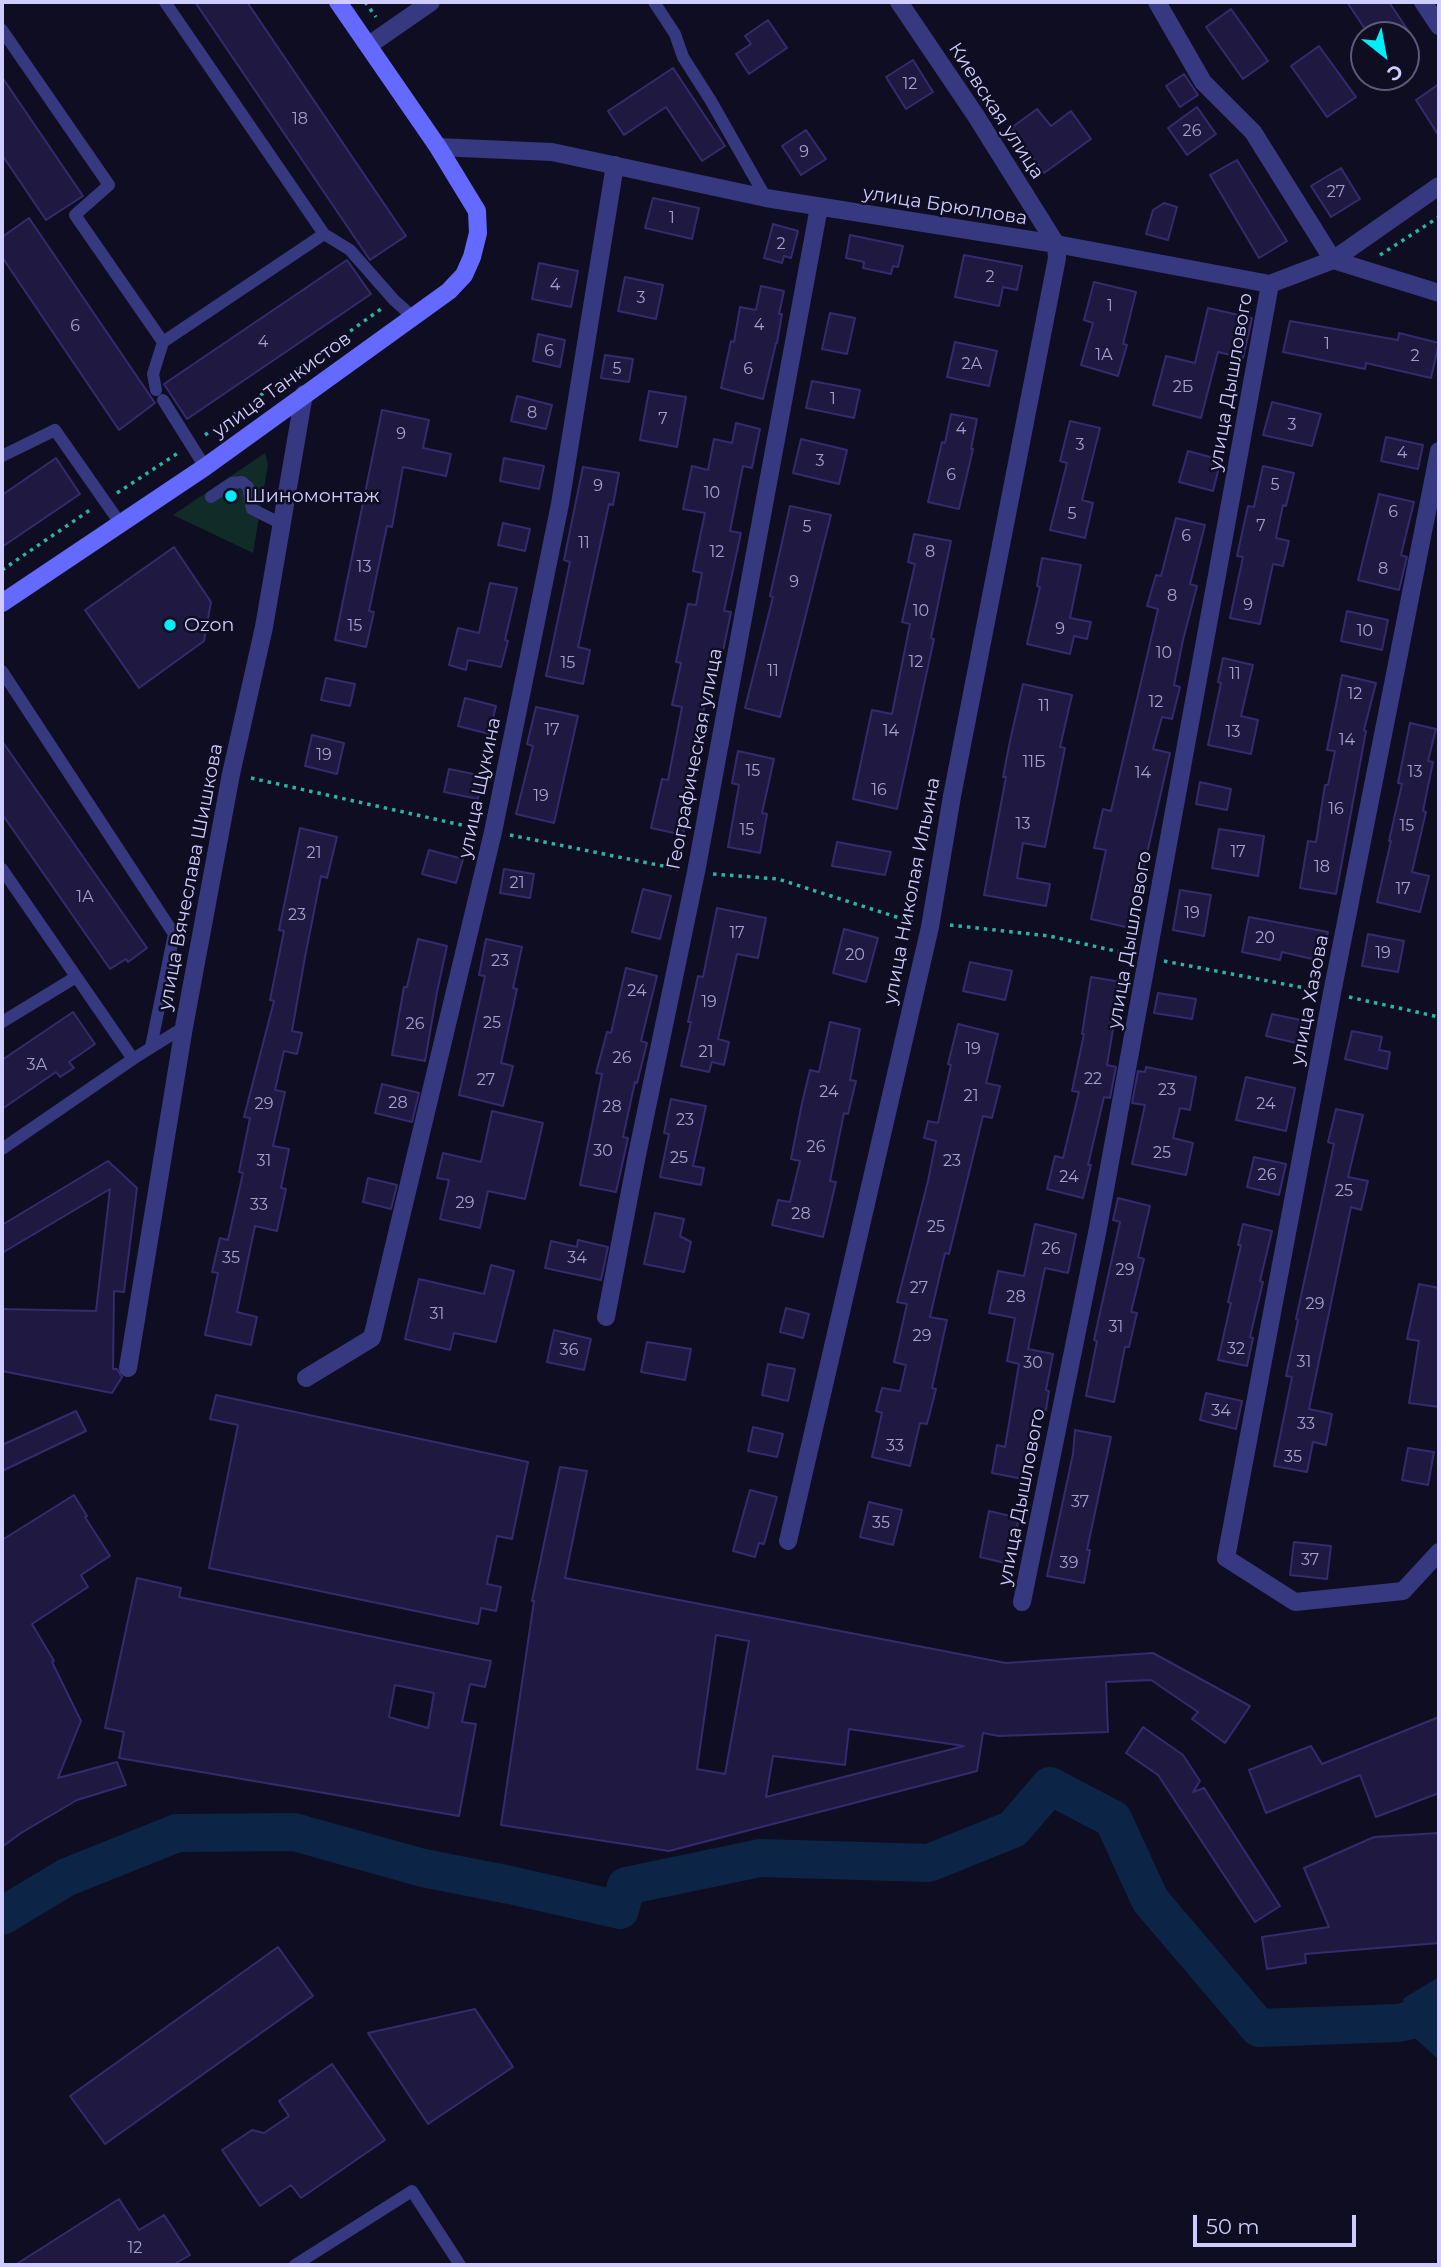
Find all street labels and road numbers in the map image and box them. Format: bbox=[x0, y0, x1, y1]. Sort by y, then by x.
street label: Киевская улица bbox=[943, 39, 1049, 183]
street label: улица Брюллова bbox=[861, 182, 1029, 230]
street label: улица Дышлового bbox=[1204, 291, 1258, 473]
street label: улица Танкистов bbox=[208, 327, 356, 443]
street label: Географическая улица bbox=[662, 646, 728, 872]
street label: улица Щукина bbox=[454, 715, 506, 861]
street label: улица Вячеслава Шишкова bbox=[154, 742, 228, 1012]
street label: улица Николая Ильина bbox=[879, 776, 945, 1006]
street label: улица Дышлового bbox=[1103, 849, 1157, 1031]
street label: улица Хазова bbox=[1286, 933, 1334, 1067]
street label: улица Дышлового bbox=[994, 1406, 1050, 1588]

